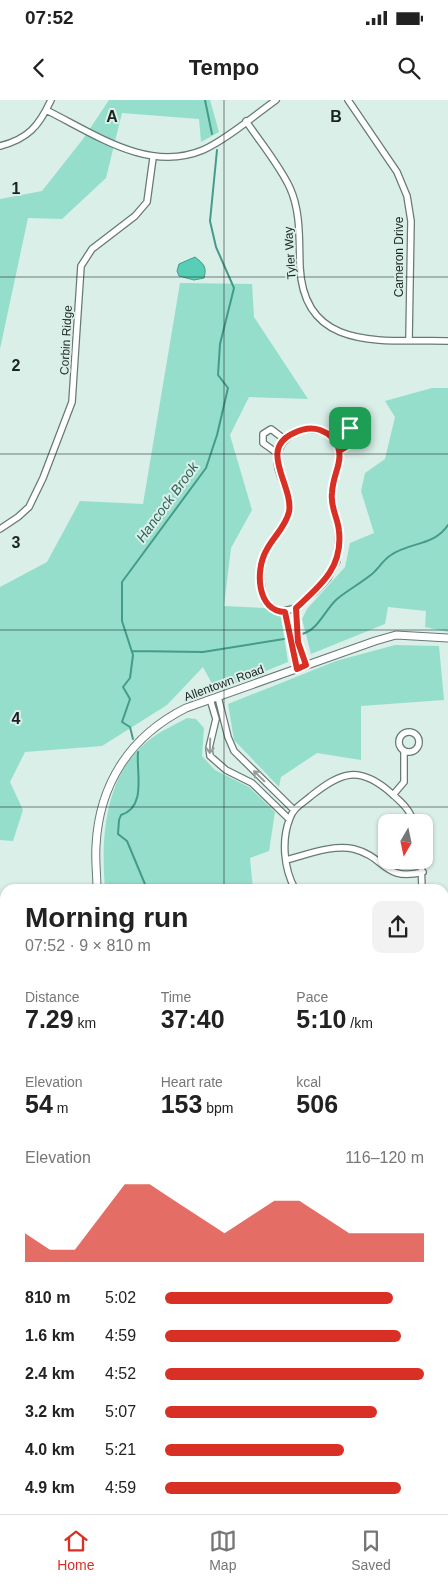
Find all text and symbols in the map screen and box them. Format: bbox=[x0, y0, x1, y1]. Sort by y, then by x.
text: 07:52 bbox=[25, 7, 74, 28]
icon: back bbox=[25, 54, 53, 82]
icon: search bbox=[395, 54, 423, 82]
text: Tempo bbox=[189, 55, 259, 80]
text: A bbox=[106, 108, 118, 125]
text: B bbox=[330, 108, 342, 125]
text: 1 bbox=[12, 180, 21, 197]
street label: Cameron Drive bbox=[392, 216, 406, 297]
street label: Tyler Way bbox=[281, 226, 299, 280]
street label: Corbin Ridge bbox=[57, 304, 75, 375]
text: 2 bbox=[12, 357, 21, 374]
pin bbox=[329, 407, 371, 449]
icon: arrive bbox=[336, 414, 364, 442]
water label: Hancock Brook bbox=[133, 458, 202, 545]
text: 3 bbox=[12, 534, 21, 551]
street label: Allentown Road bbox=[182, 662, 266, 704]
text: 4 bbox=[12, 710, 21, 727]
one-way arrow bbox=[206, 738, 215, 754]
one-way arrow bbox=[253, 770, 265, 782]
north arrow bbox=[378, 814, 432, 869]
map controls bbox=[378, 814, 433, 869]
button: share bbox=[372, 901, 424, 953]
text: Morning run bbox=[25, 902, 188, 933]
text: 07:52 · 9 × 810 m bbox=[25, 937, 151, 954]
text: Distance bbox=[25, 989, 79, 1005]
text: Time bbox=[161, 989, 191, 1005]
text: Pace bbox=[296, 989, 328, 1005]
text: 7.29 bbox=[25, 1005, 74, 1033]
text: 37:40 bbox=[161, 1005, 225, 1033]
text: 5:10 bbox=[296, 1005, 346, 1033]
text: km bbox=[74, 1015, 96, 1031]
text: /km bbox=[346, 1015, 373, 1031]
text: Elevation bbox=[25, 1074, 83, 1090]
text: Heart rate bbox=[161, 1074, 223, 1090]
text: kcal bbox=[296, 1074, 321, 1090]
text: 54 bbox=[25, 1090, 53, 1118]
text: 153 bbox=[161, 1090, 202, 1118]
text: 506 bbox=[296, 1090, 338, 1118]
text: m bbox=[53, 1100, 68, 1116]
text: bpm bbox=[202, 1100, 234, 1116]
text: Elevation bbox=[25, 1149, 91, 1166]
text: 116–120 m bbox=[345, 1149, 424, 1166]
text: 810 m bbox=[25, 1289, 70, 1306]
text: 5:02 bbox=[105, 1289, 136, 1306]
text: 1.6 km bbox=[25, 1327, 75, 1344]
text: 4:59 bbox=[105, 1327, 136, 1344]
text: 2.4 km bbox=[25, 1365, 75, 1382]
text: 4:52 bbox=[105, 1365, 136, 1382]
text: 3.2 km bbox=[25, 1403, 75, 1420]
text: 5:07 bbox=[105, 1403, 136, 1420]
text: 4.0 km bbox=[25, 1441, 75, 1458]
text: 5:21 bbox=[105, 1441, 136, 1458]
text: 4.9 km bbox=[25, 1479, 75, 1496]
text: 4:59 bbox=[105, 1479, 136, 1496]
tab: Home bbox=[57, 1527, 95, 1573]
tab: Map bbox=[209, 1527, 237, 1573]
tab: Saved bbox=[351, 1527, 391, 1573]

